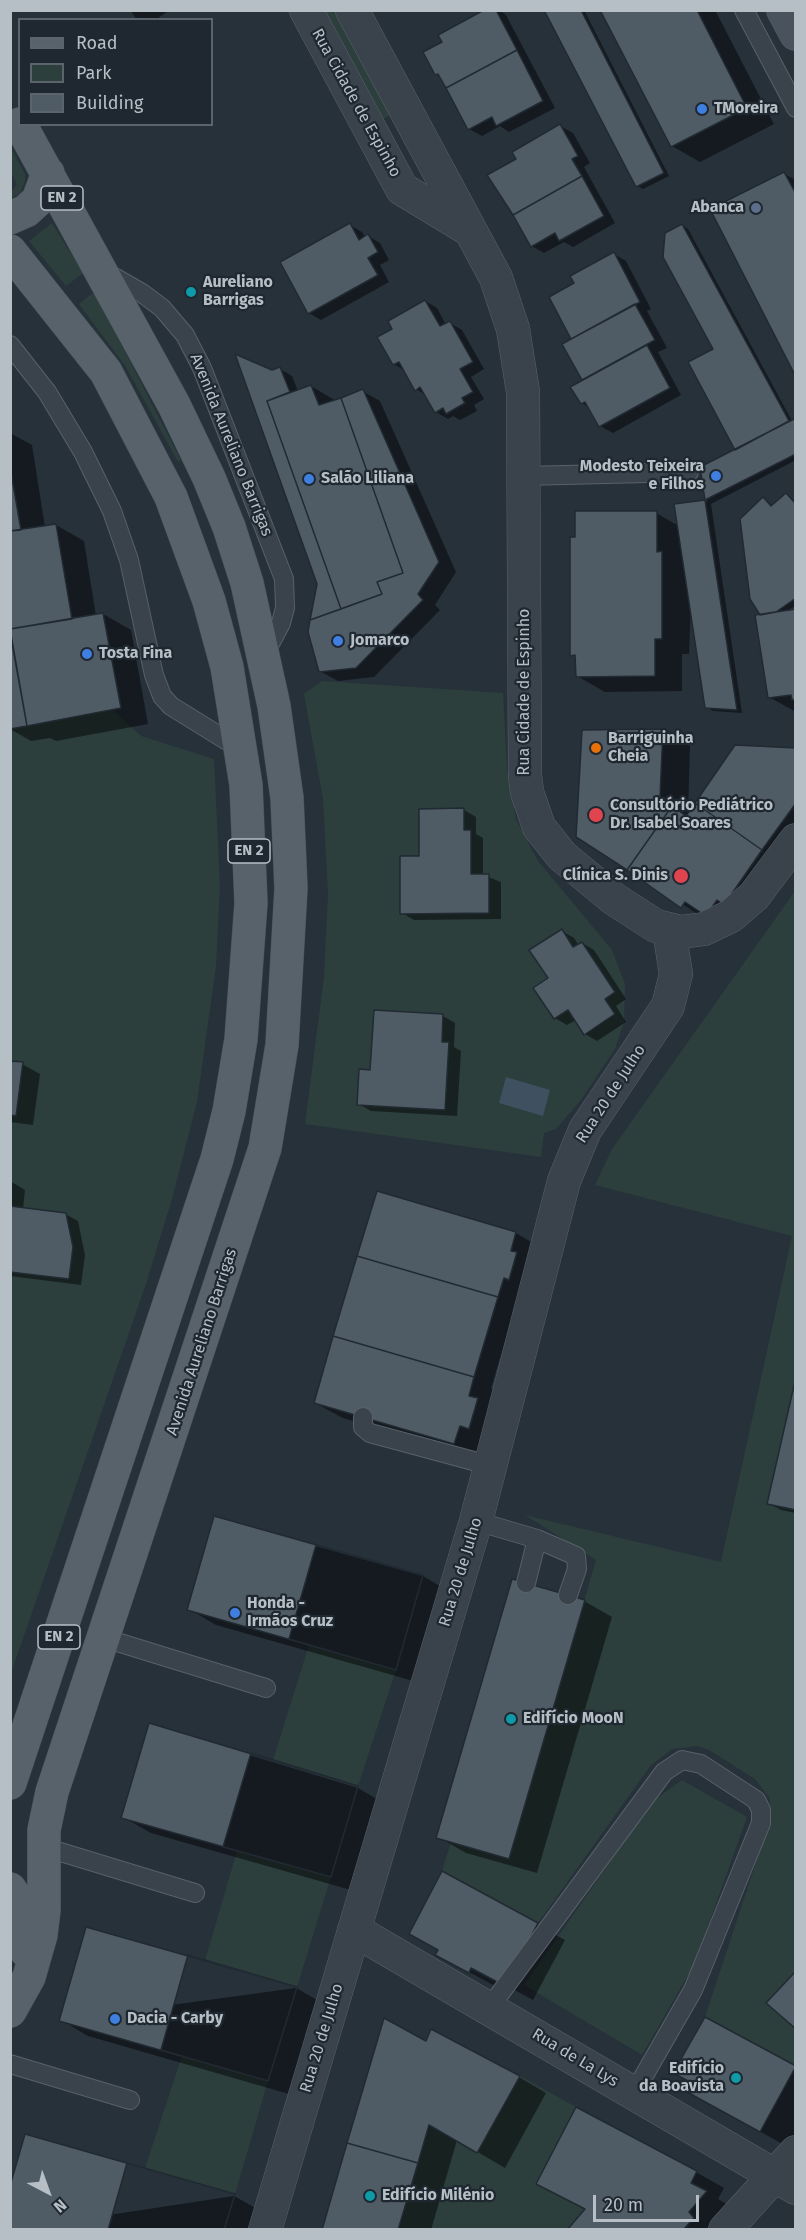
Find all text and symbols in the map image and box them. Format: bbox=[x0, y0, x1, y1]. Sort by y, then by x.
legend bbox=[18, 18, 213, 126]
street label: Rua Cidade de Espinho bbox=[307, 25, 405, 181]
text: Road bbox=[76, 32, 118, 54]
text: Park bbox=[76, 62, 111, 84]
text: Building bbox=[76, 92, 143, 114]
place label: TMoreira bbox=[714, 99, 778, 119]
marker: TMoreira bbox=[695, 102, 709, 116]
road number: EN 2 bbox=[41, 186, 83, 210]
place label: Abanca bbox=[691, 198, 744, 218]
marker: Abanca bbox=[749, 201, 763, 215]
place label: Aureliano Barrigas bbox=[203, 273, 273, 311]
marker: Aureliano Barrigas bbox=[184, 285, 198, 299]
street label: Avenida Aureliano Barrigas bbox=[186, 351, 276, 539]
place label: Modesto Teixeira e Filhos bbox=[580, 457, 704, 495]
place label: Salão Liliana bbox=[321, 469, 414, 489]
marker: Modesto Teixeira e Filhos bbox=[709, 469, 723, 483]
marker: Salão Liliana bbox=[302, 472, 316, 486]
street label: Rua Cidade de Espinho bbox=[515, 609, 535, 775]
place label: Jomarco bbox=[350, 631, 409, 651]
marker: Jomarco bbox=[331, 634, 345, 648]
place label: Tosta Fina bbox=[99, 644, 172, 664]
marker: Tosta Fina bbox=[80, 647, 94, 661]
place label: Barriguinha Cheia bbox=[608, 729, 694, 767]
marker: Barriguinha Cheia bbox=[589, 741, 603, 755]
place label: Consultório Pediátrico Dr. Isabel Soares bbox=[610, 796, 773, 834]
marker: Consultório Pediátrico Dr. Isabel Soares bbox=[587, 806, 605, 824]
road number: EN 2 bbox=[228, 839, 270, 863]
place label: Clínica S. Dinis bbox=[563, 866, 668, 886]
marker: Clínica S. Dinis bbox=[672, 867, 690, 885]
street label: Rua 20 de Julho bbox=[572, 1041, 650, 1147]
street label: Avenida Aureliano Barrigas bbox=[163, 1246, 241, 1438]
street label: Rua 20 de Julho bbox=[435, 1515, 487, 1629]
place label: Honda - Irmãos Cruz bbox=[247, 1594, 333, 1632]
marker: Honda - Irmãos Cruz bbox=[228, 1606, 242, 1620]
road number: EN 2 bbox=[38, 1625, 80, 1649]
place label: Edifício MooN bbox=[523, 1709, 624, 1729]
marker: Edifício MooN bbox=[504, 1712, 518, 1726]
street label: Rua 20 de Julho bbox=[296, 1981, 348, 2095]
place label: Dacia - Carby bbox=[127, 2009, 223, 2029]
marker: Dacia - Carby bbox=[108, 2012, 122, 2026]
street label: Rua de La Lys bbox=[528, 2025, 622, 2091]
place label: Edifício da Boavista bbox=[639, 2059, 724, 2097]
marker: Edifício da Boavista bbox=[729, 2071, 743, 2085]
north arrow bbox=[18, 2162, 78, 2222]
scale bar bbox=[596, 2183, 702, 2221]
place label: Edifício Milénio bbox=[382, 2186, 494, 2206]
marker: Edifício Milénio bbox=[363, 2189, 377, 2203]
text: 20 m bbox=[604, 2194, 643, 2216]
text: N bbox=[50, 2195, 70, 2217]

